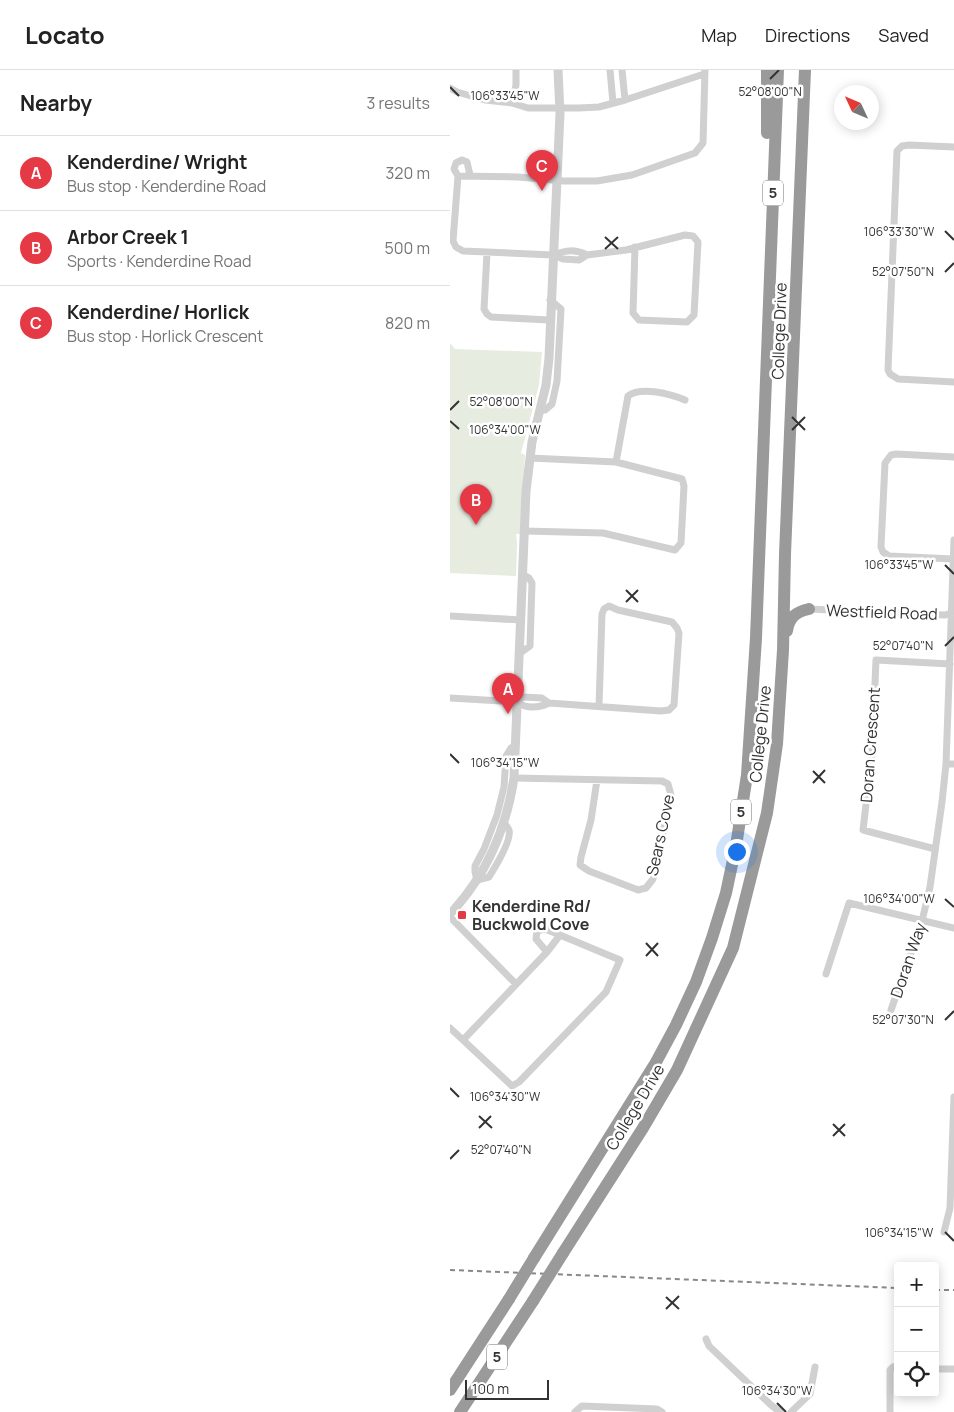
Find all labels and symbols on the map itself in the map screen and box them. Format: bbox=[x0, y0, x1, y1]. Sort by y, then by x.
text: 52°08'00"N bbox=[738, 83, 802, 100]
north arrow bbox=[834, 85, 879, 130]
text: 106°33'45"W bbox=[470, 87, 540, 104]
pin: C bbox=[526, 150, 558, 191]
road number: 5 bbox=[763, 180, 783, 206]
text: 106°33'30"W bbox=[864, 223, 935, 240]
text: 52°07'50"N bbox=[872, 263, 934, 280]
street label: College Drive bbox=[766, 282, 792, 380]
text: 52°08'00"N bbox=[469, 393, 533, 410]
text: 106°34'00"W bbox=[469, 421, 541, 438]
pin: B bbox=[460, 484, 492, 525]
text: 106°33'45"W bbox=[864, 556, 934, 573]
street label: Westfield Road bbox=[826, 599, 938, 625]
text: 52°07'40"N bbox=[873, 637, 933, 654]
pin: A bbox=[492, 673, 524, 714]
street label: College Drive bbox=[744, 685, 776, 783]
street label: Doran Crescent bbox=[855, 687, 885, 803]
text: 106°34'15"W bbox=[471, 754, 540, 771]
street label: Sears Cove bbox=[641, 792, 679, 878]
road number: 5 bbox=[731, 800, 751, 824]
your location bbox=[724, 839, 750, 865]
text: 106°34'00"W bbox=[863, 890, 935, 907]
place label: Kenderdine Rd/ Buckwold Cove bbox=[472, 895, 591, 935]
marker: Kenderdine Rd/ Buckwold Cove bbox=[456, 909, 468, 921]
street label: Doran Way bbox=[885, 919, 931, 1001]
text: 52°07'30"N bbox=[872, 1011, 934, 1028]
street label: College Drive bbox=[601, 1060, 669, 1154]
text: 106°34'30"W bbox=[470, 1088, 541, 1105]
text: 52°07'40"N bbox=[471, 1141, 531, 1158]
text: 106°34'15"W bbox=[865, 1224, 934, 1241]
road number: 5 bbox=[487, 1344, 507, 1370]
scale bar bbox=[465, 1377, 549, 1400]
text: 106°34'30"W bbox=[742, 1382, 813, 1399]

